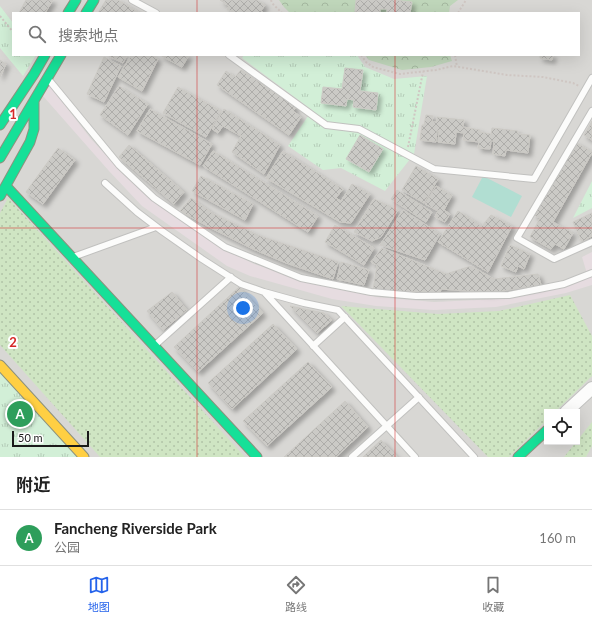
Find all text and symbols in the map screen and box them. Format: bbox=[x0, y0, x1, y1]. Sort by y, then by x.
search box bbox=[12, 12, 580, 56]
icon: search bbox=[26, 23, 48, 45]
text: 搜索地点 bbox=[58, 26, 118, 44]
text: 1 bbox=[9, 106, 17, 122]
your location bbox=[233, 298, 253, 318]
text: 2 bbox=[9, 334, 17, 350]
pin: A bbox=[7, 399, 33, 429]
map controls bbox=[544, 409, 580, 445]
button: locate bbox=[544, 409, 580, 445]
scale bar bbox=[12, 429, 89, 448]
text: 50 m bbox=[18, 431, 43, 444]
text: 附近 bbox=[16, 474, 50, 495]
text: Fancheng Riverside Park bbox=[54, 519, 217, 537]
text: A bbox=[24, 530, 34, 546]
text: 160 m bbox=[539, 530, 576, 546]
text: 公园 bbox=[54, 539, 80, 555]
tab: 地图 bbox=[88, 574, 110, 614]
tab: 路线 bbox=[285, 574, 307, 614]
tab: 收藏 bbox=[482, 574, 504, 614]

